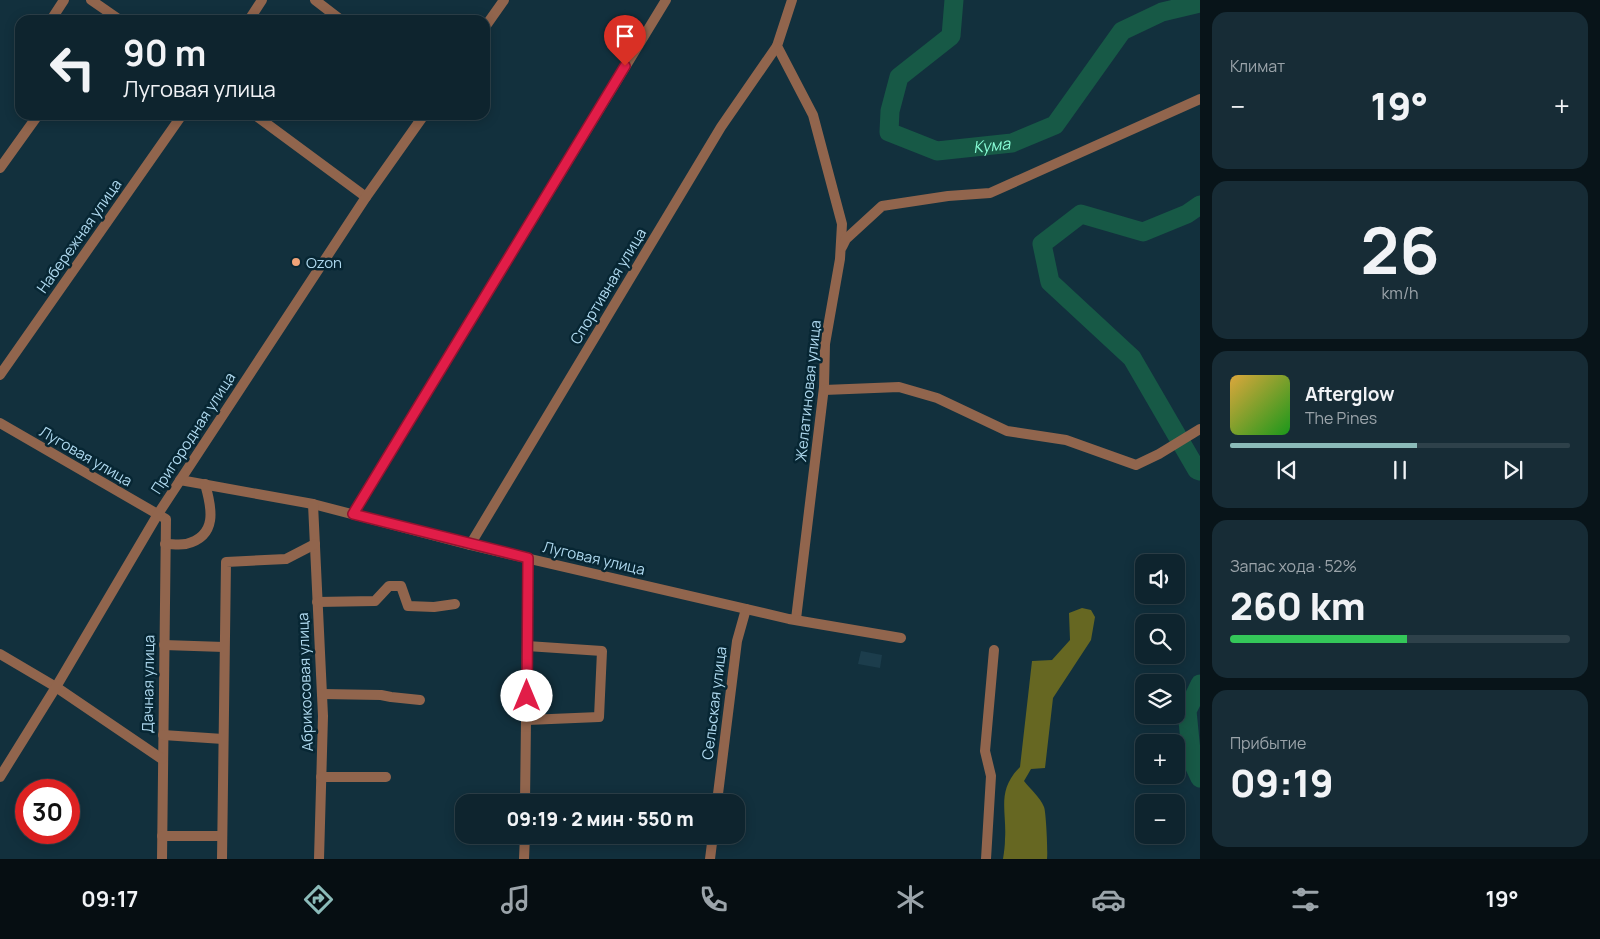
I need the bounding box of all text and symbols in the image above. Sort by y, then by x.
pin [604,15,646,66]
icon: arrive [611,22,639,50]
text: 90 m [123,29,206,77]
icon: left [40,35,105,100]
text: Климат [1230,55,1285,77]
text: Луговая улица [123,74,276,104]
text: 19° [1370,79,1428,131]
text: − [1230,87,1245,125]
text: + [1554,87,1570,125]
water label: Кума [972,132,1012,158]
street label: Набережная улица [32,175,126,297]
text: 26 [1360,205,1440,294]
street label: Спортивная улица [565,224,651,348]
place label: Ozon [306,252,342,273]
marker: Ozon [290,256,302,268]
text: km/h [1381,282,1419,304]
street label: Желатиновая улица [790,319,826,463]
street label: Пригородная улица [146,368,240,498]
text: Afterglow [1305,381,1394,407]
text: The Pines [1305,407,1377,429]
street label: Луговая улица [36,421,136,491]
icon: previous [1273,456,1301,484]
icon: pause [1386,456,1414,484]
icon: next [1499,456,1527,484]
street label: Луговая улица [541,536,647,580]
map controls [1135,554,1185,844]
button: sound [1135,554,1185,604]
text: Запас хода · 52% [1230,555,1357,577]
text: 260 km [1230,579,1366,631]
street label: Абрикосовая улица [292,612,318,752]
button: search [1135,614,1185,664]
street label: Дачная улица [137,635,159,733]
street label: Сельская улица [697,645,731,761]
position arrow [500,669,552,721]
button: layers [1135,674,1185,724]
text: Прибытие [1230,732,1306,754]
button: + [1135,734,1185,784]
text: 09:19 [1230,756,1334,808]
speed limit sign: 30 [15,779,80,844]
button: − [1135,794,1185,844]
text: 09:19 · 2 мин · 550 m [506,806,694,832]
icon: directions [301,882,336,917]
icon: music [498,882,533,917]
icon: phone [696,882,731,917]
icon: climate [893,882,928,917]
icon: car [1091,882,1126,917]
icon: filters [1288,882,1323,917]
text: 09:17 [81,884,138,914]
text: 19° [1485,884,1519,914]

